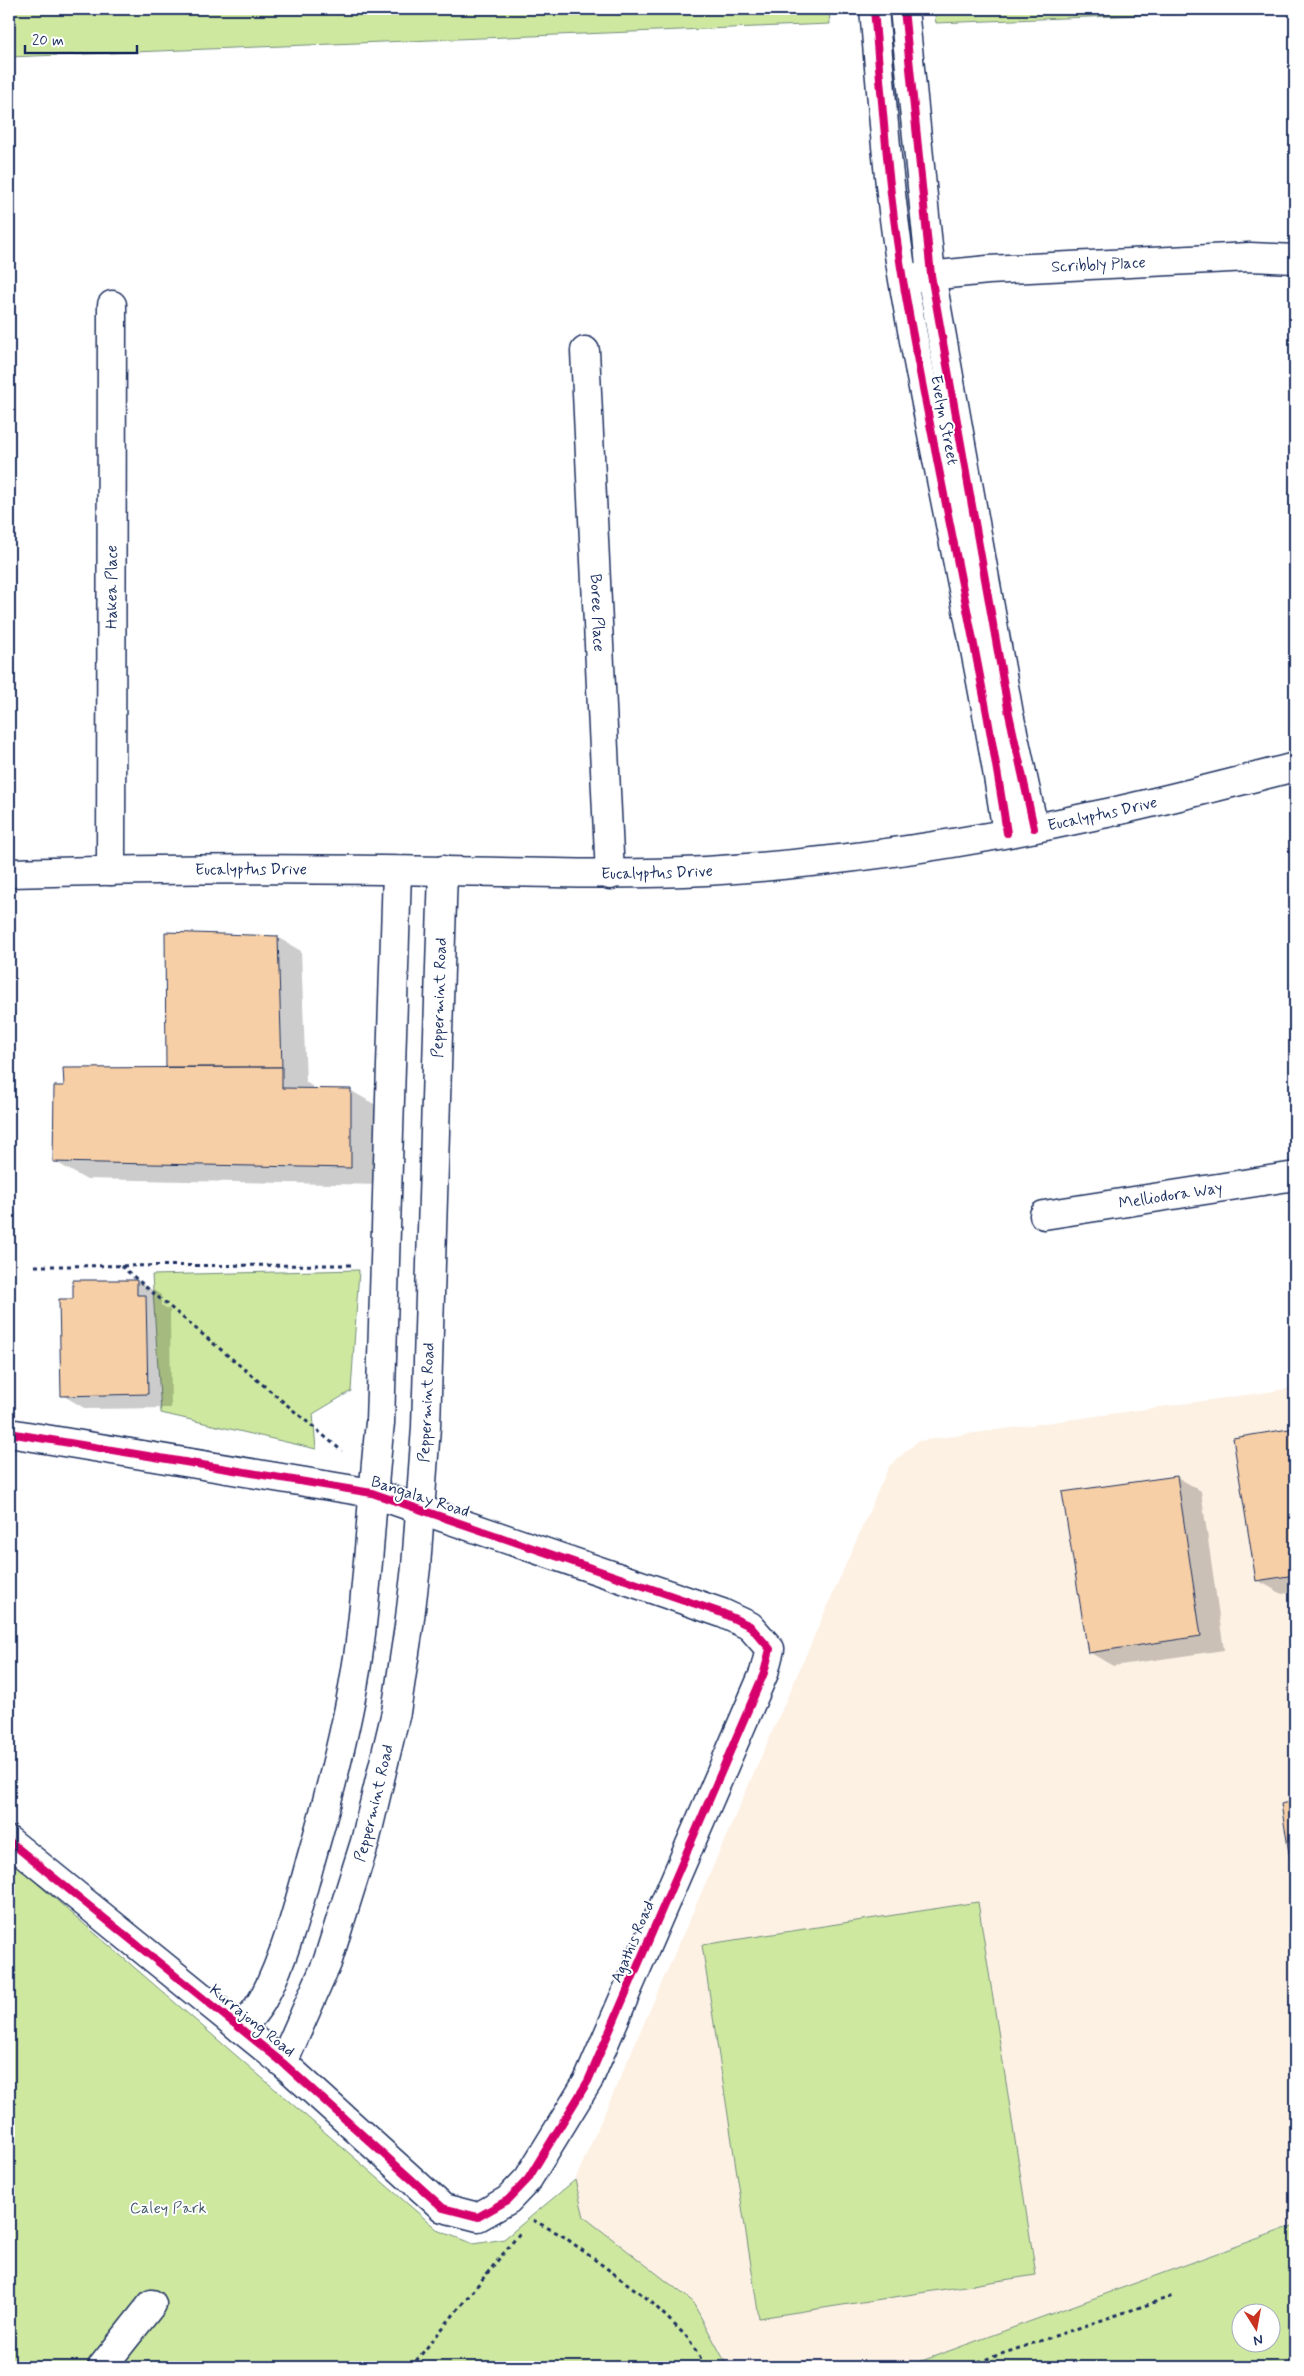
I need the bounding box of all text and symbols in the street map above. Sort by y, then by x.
scale bar [25,22,138,54]
text: 20 m [32,31,64,51]
street label: Scribbly Place [1051,252,1146,277]
street label: Evelyn Street [925,373,963,467]
street label: Hakea Place [101,545,122,629]
street label: Boree Place [585,573,610,652]
street label: Eucalyptus Drive [1046,791,1159,836]
street label: Eucalyptus Drive [195,859,307,880]
street label: Eucalyptus Drive [601,860,714,884]
street label: Peppermint Road [427,937,451,1058]
street label: Melliodora Way [1117,1177,1224,1214]
street label: Peppermint Road [413,1342,439,1463]
street label: Bangalay Road [368,1471,472,1524]
street label: Peppermint Road [349,1742,398,1864]
street label: Agathis Road [606,1898,660,1986]
street label: Kurrajong Road [204,1980,299,2063]
park label: Caley Park [130,2198,206,2219]
north arrow [1232,2304,1282,2354]
text: N [1252,2330,1265,2350]

